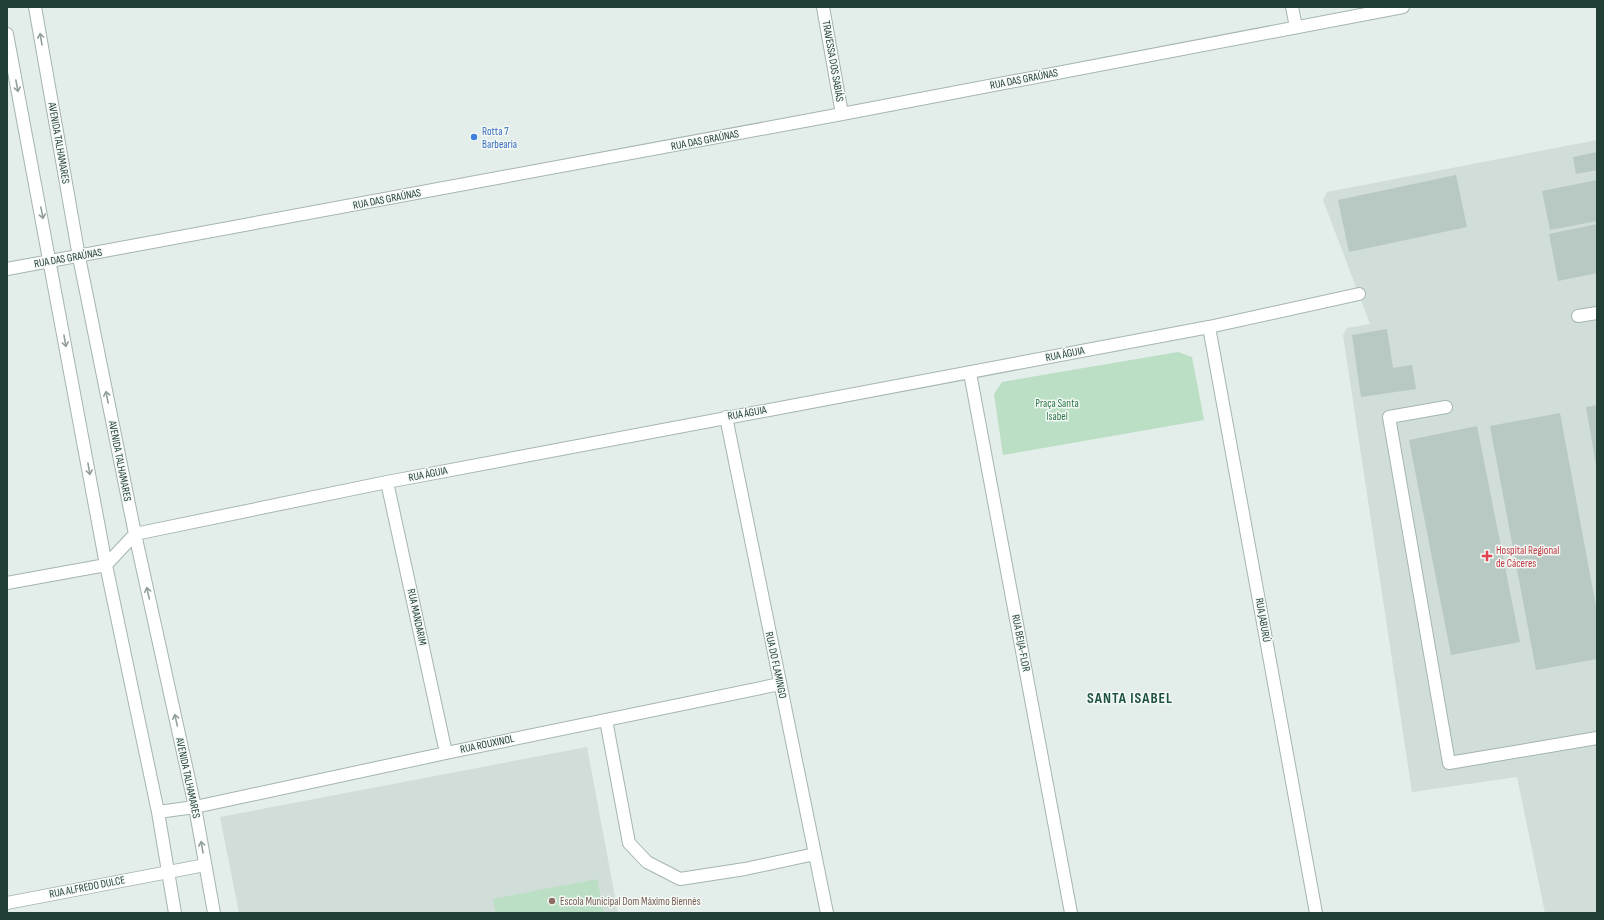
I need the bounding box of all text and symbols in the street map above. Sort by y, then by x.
street label: TRAVESSA DOS SABIÁS [819,19,847,103]
one-way arrow [37,33,45,46]
street label: RUA DAS GRAÚNAS [989,66,1059,92]
one-way arrow [13,79,21,92]
street label: AVENIDA TALHAMARES [45,100,73,185]
place label: Rotta 7 Barbearia [482,125,517,151]
street label: RUA DAS GRAÚNAS [670,127,740,153]
marker: Rotta 7 Barbearia [469,132,479,142]
street label: RUA DAS GRAÚNAS [352,186,422,212]
one-way arrow [38,207,46,220]
street label: RUA DAS GRAÚNAS [33,246,103,270]
one-way arrow [62,334,70,347]
street label: RUA ÁGUIA [1044,344,1086,364]
one-way arrow [103,391,111,404]
park label: Praça Santa Isabel [1035,397,1079,423]
street label: RUA ÁGUIA [726,403,768,423]
street label: AVENIDA TALHAMARES [106,418,134,503]
one-way arrow [85,462,93,475]
street label: RUA ÁGUIA [407,464,449,484]
place label: Hospital Regional de Cáceres [1496,544,1559,570]
marker: Hospital Regional de Cáceres [1481,550,1493,562]
one-way arrow [143,587,151,600]
street label: RUA MANDARIM [405,588,429,646]
street label: RUA JABURÚ [1253,597,1273,643]
street label: RUA BEIJA-FLOR [1009,613,1033,673]
street label: RUA DO FLAMINGO [763,630,789,700]
district label: SANTA ISABEL [1087,689,1173,708]
one-way arrow [171,714,179,727]
street label: RUA ROUXINOL [459,732,515,756]
street label: AVENIDA TALHAMARES [173,736,203,820]
one-way arrow [198,841,206,854]
street label: RUA ALFREDO DULCE [48,873,126,901]
place label: Escola Municipal Dom Máximo Biennès [560,895,701,908]
marker: Escola Municipal Dom Máximo Biennès [547,896,557,906]

